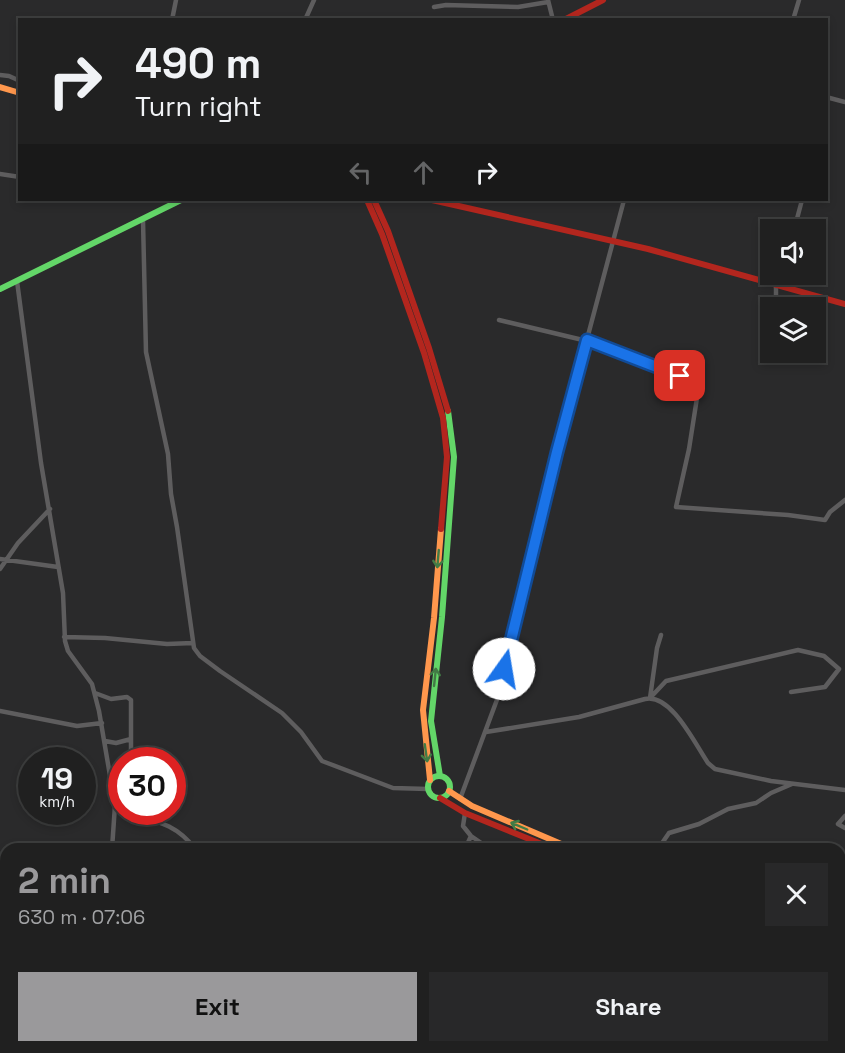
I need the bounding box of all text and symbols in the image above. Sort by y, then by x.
text: 490 m [135,37,261,90]
icon: right [36,42,114,120]
text: Turn right [135,89,262,124]
icon: left [344,156,377,189]
icon: ahead [407,156,440,189]
icon: right [470,156,503,189]
map controls [760,219,826,363]
button: sound [760,219,826,285]
button: layers [760,297,826,363]
pin [654,350,705,401]
icon: arrive [663,359,696,392]
one-way arrow [433,549,444,569]
position arrow [472,637,536,701]
one-way arrow [430,668,441,687]
one-way arrow [421,743,432,763]
speed limit sign: 30 [108,747,186,825]
text: 19 [41,759,73,798]
text: km/h [39,792,75,811]
one-way arrow [510,820,529,831]
text: 2 min [18,858,111,904]
button: close [765,863,828,926]
text: 630 m · 07:06 [18,904,145,930]
button: Exit [18,972,417,1041]
button: Share [429,972,828,1041]

